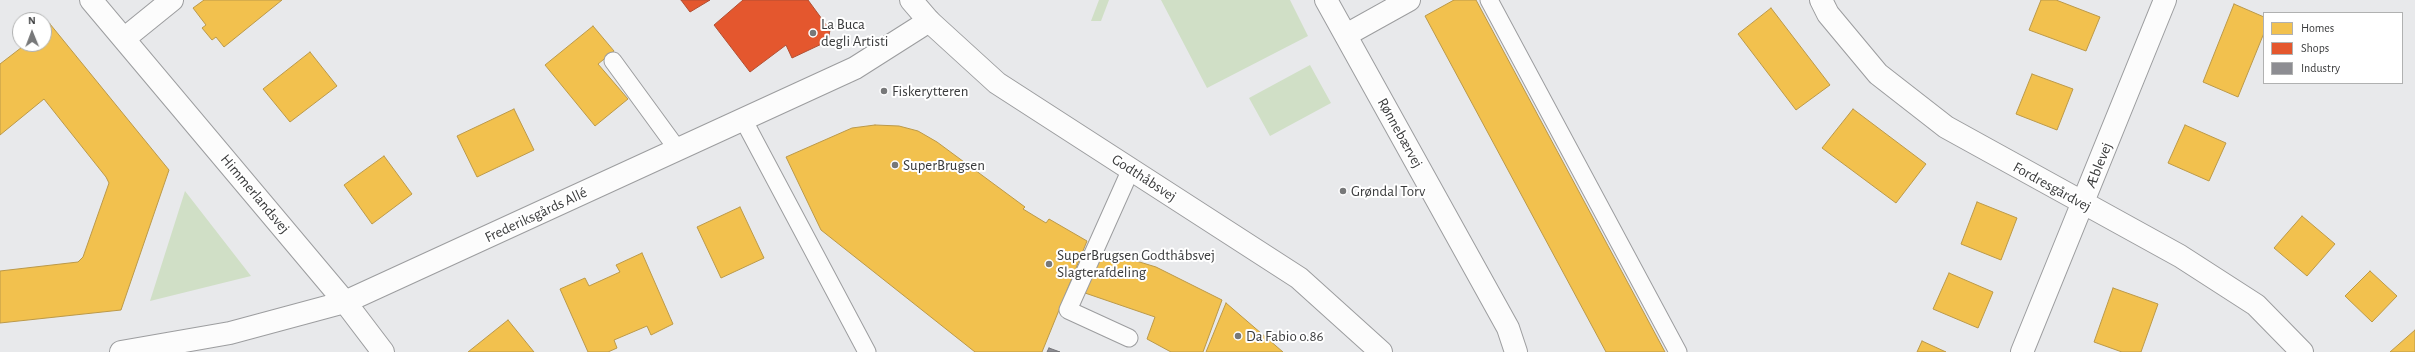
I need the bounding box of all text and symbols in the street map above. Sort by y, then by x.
north arrow [12,12,52,52]
legend [2263,12,2403,84]
text: N [28,15,36,26]
place label: La Buca degli Artisti [821,15,888,50]
text: Homes [2301,22,2334,34]
marker: La Buca degli Artisti [808,28,818,38]
text: Shops [2301,42,2329,54]
text: Industry [2301,62,2340,74]
place label: Fiskerytteren [892,82,968,100]
marker: Fiskerytteren [879,86,889,96]
street label: Rønnebærvej [1373,95,1427,171]
street label: Æblevej [2082,140,2116,190]
street label: Godthåbsvej [1108,150,1180,206]
street label: Himmerlandsvej [217,151,293,237]
place label: SuperBrugsen [903,156,985,174]
street label: Fordresgårdvej [2010,158,2094,216]
marker: SuperBrugsen [890,160,900,170]
place label: Grøndal Torv [1351,182,1425,200]
street label: Frederiksgårds Allé [482,183,590,247]
marker: Grøndal Torv [1338,186,1348,196]
place label: SuperBrugsen Godthåbsvej Slagterafdeling [1057,246,1215,281]
marker: SuperBrugsen Godthåbsvej Slagterafdeling [1044,259,1054,269]
place label: Da Fabio o.86 [1246,327,1324,345]
marker: Da Fabio o.86 [1233,331,1243,341]

